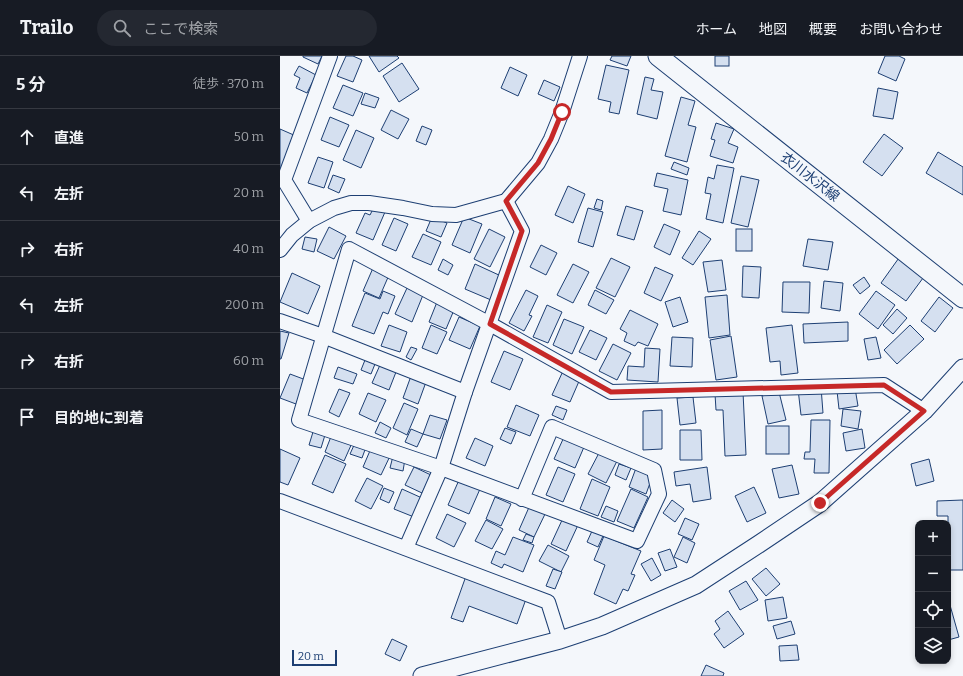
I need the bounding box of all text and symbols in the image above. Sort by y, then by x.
search box [97,10,377,46]
text: Trailo [20,16,73,39]
icon: search [111,17,133,39]
text: ここで検索 [143,20,218,38]
text: ホーム [695,21,737,38]
text: 地図 [759,21,787,38]
text: 概要 [809,21,837,38]
text: お問い合わせ [859,21,943,38]
text: 5 分 [16,74,45,95]
text: 徒歩 · 370 m [193,76,264,91]
route start [553,103,571,121]
icon: ahead [16,126,38,148]
text: 直進 [54,129,84,147]
text: 50 m [234,129,264,144]
street label: 衣川水沢線 [777,149,843,205]
icon: left [16,182,38,204]
text: 左折 [54,185,84,203]
text: 20 m [234,185,264,200]
icon: right [16,238,38,260]
text: 右折 [54,241,84,259]
text: 40 m [233,241,264,256]
icon: left [16,294,38,316]
text: 左折 [54,297,84,315]
text: 200 m [225,297,264,312]
icon: right [16,350,38,372]
text: 右折 [54,353,84,371]
text: 60 m [233,353,264,368]
icon: arrive [16,406,38,428]
text: 目的地に到着 [54,409,144,427]
route end [811,494,829,512]
map controls [915,520,951,664]
button: + [915,520,951,556]
button: − [915,556,951,592]
button: locate [915,592,951,628]
button: layers [915,628,951,664]
scale bar [292,648,337,667]
text: 20 m [298,650,324,663]

